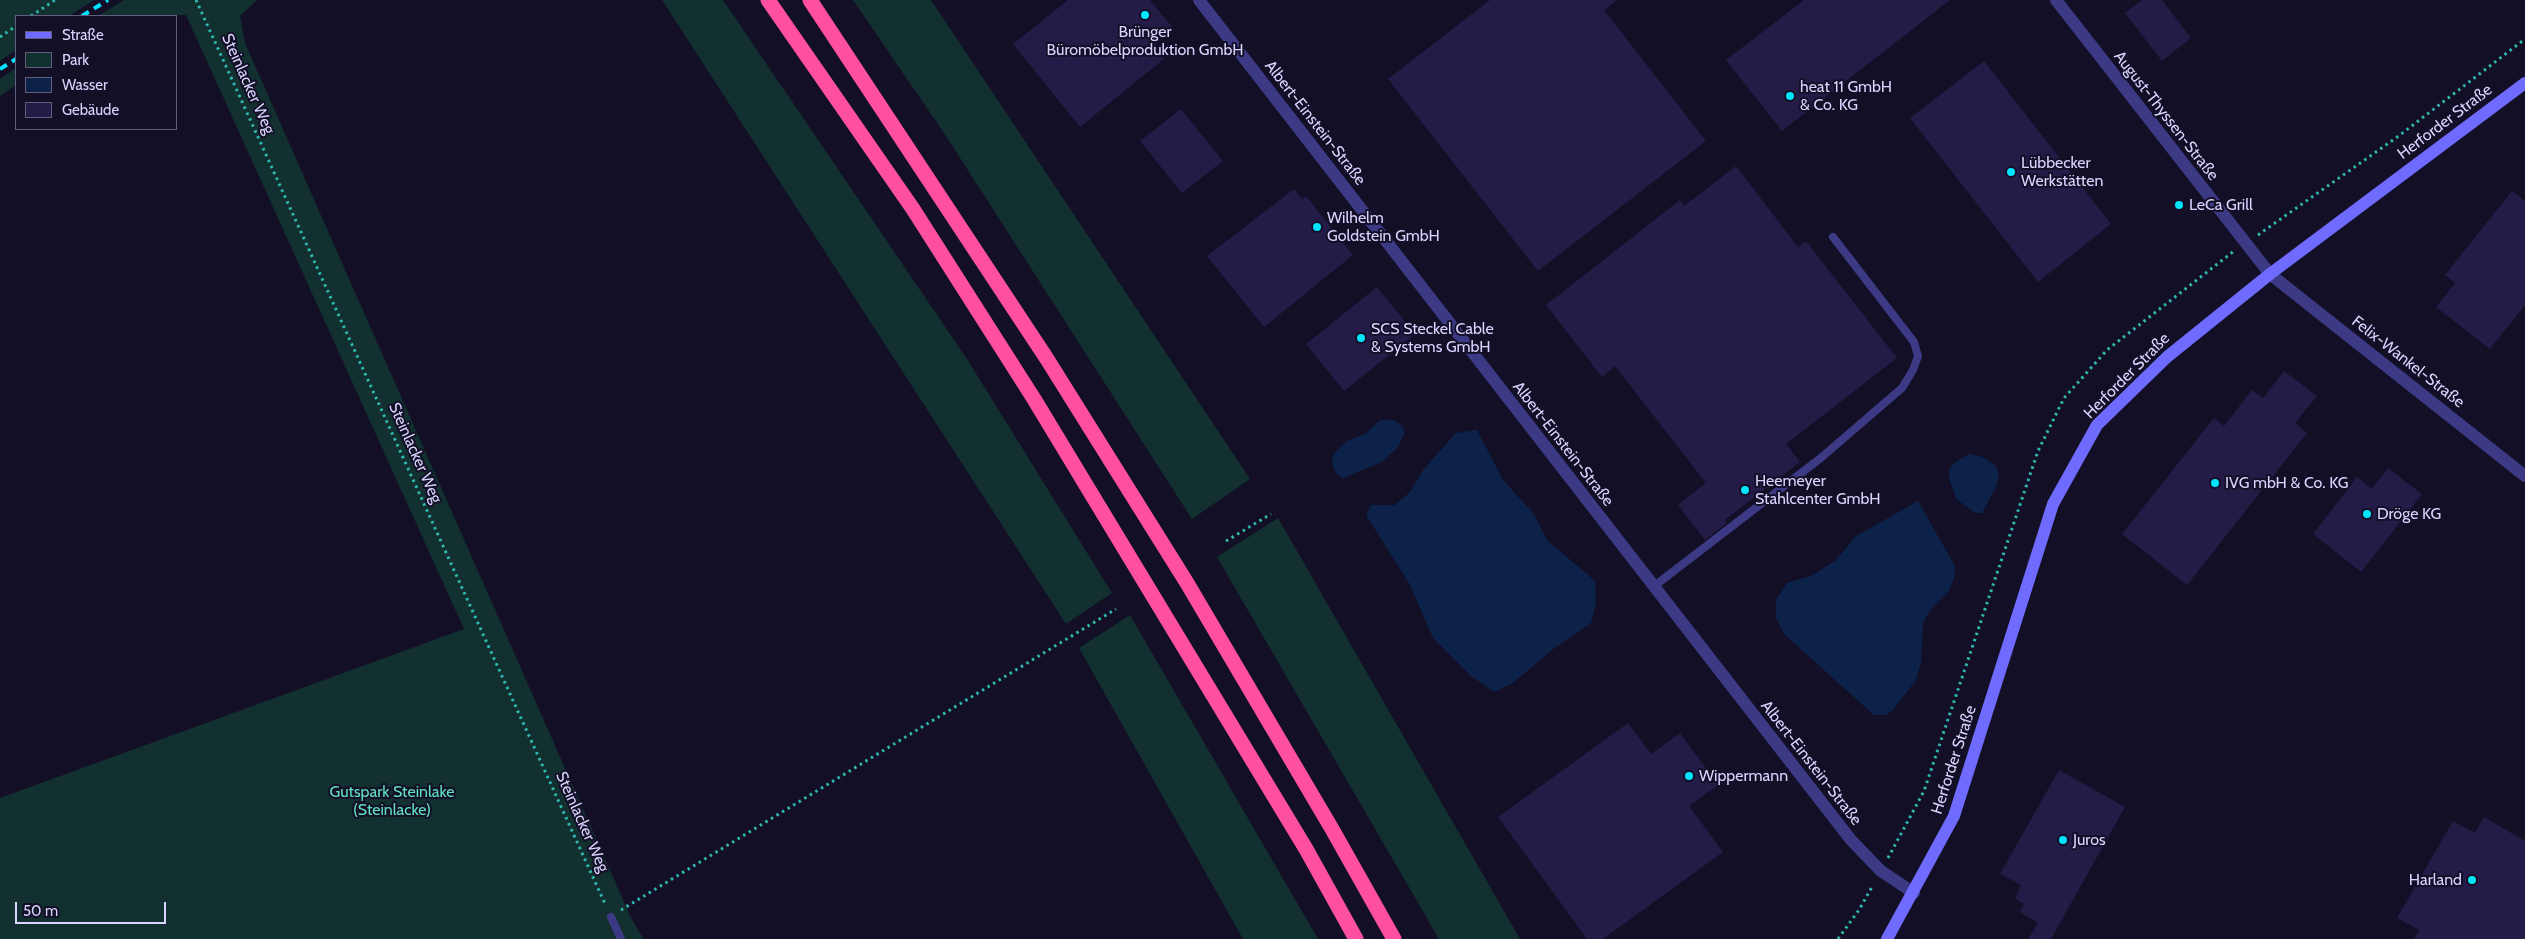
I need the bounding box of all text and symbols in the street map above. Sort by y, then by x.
marker: Brünger Büromöbelproduktion GmbH [1139,9,1151,21]
legend [15,15,178,130]
place label: Brünger Büromöbelproduktion GmbH [1047,22,1243,60]
text: Straße [62,26,104,44]
street label: Steinlacker Weg [217,31,279,137]
street label: August-Thyssen-Straße [2110,47,2222,185]
text: Park [62,51,89,69]
street label: Albert-Einstein-Straße [1260,57,1370,189]
text: Wasser [62,76,108,94]
place label: heat 11 GmbH & Co. KG [1800,77,1892,115]
street label: Herforder Straße [2394,80,2496,164]
marker: heat 11 GmbH & Co. KG [1784,90,1796,102]
text: Gebäude [62,101,119,119]
place label: Lübbecker Werkstätten [2021,153,2103,191]
marker: Lübbecker Werkstätten [2005,166,2017,178]
place label: LeCa Grill [2189,195,2253,215]
marker: LeCa Grill [2173,199,2185,211]
place label: Wilhelm Goldstein GmbH [1327,208,1440,246]
marker: Wilhelm Goldstein GmbH [1311,221,1323,233]
street label: Felix-Wankel-Straße [2348,312,2468,412]
place label: SCS Steckel Cable & Systems GmbH [1371,319,1494,357]
street label: Herforder Straße [2080,329,2174,423]
marker: SCS Steckel Cable & Systems GmbH [1355,332,1367,344]
street label: Albert-Einstein-Straße [1508,378,1618,510]
street label: Steinlacker Weg [384,400,446,506]
place label: Heemeyer Stahlcenter GmbH [1755,471,1880,509]
place label: IVG mbH & Co. KG [2225,473,2349,493]
marker: IVG mbH & Co. KG [2209,477,2221,489]
marker: Heemeyer Stahlcenter GmbH [1739,484,1751,496]
place label: Dröge KG [2377,504,2441,524]
marker: Dröge KG [2361,508,2373,520]
street label: Albert-Einstein-Straße [1756,697,1866,829]
street label: Herforder Straße [1927,703,1981,817]
place label: Wippermann [1699,766,1788,786]
street label: Steinlacker Weg [551,769,613,875]
marker: Wippermann [1683,770,1695,782]
park label: Gutspark Steinlake (Steinlacke) [330,782,454,820]
place label: Juros [2073,830,2106,850]
marker: Juros [2057,834,2069,846]
place label: Harland [2409,870,2462,890]
marker: Harland [2466,874,2478,886]
scale bar [18,892,169,924]
text: 50 m [23,902,58,920]

